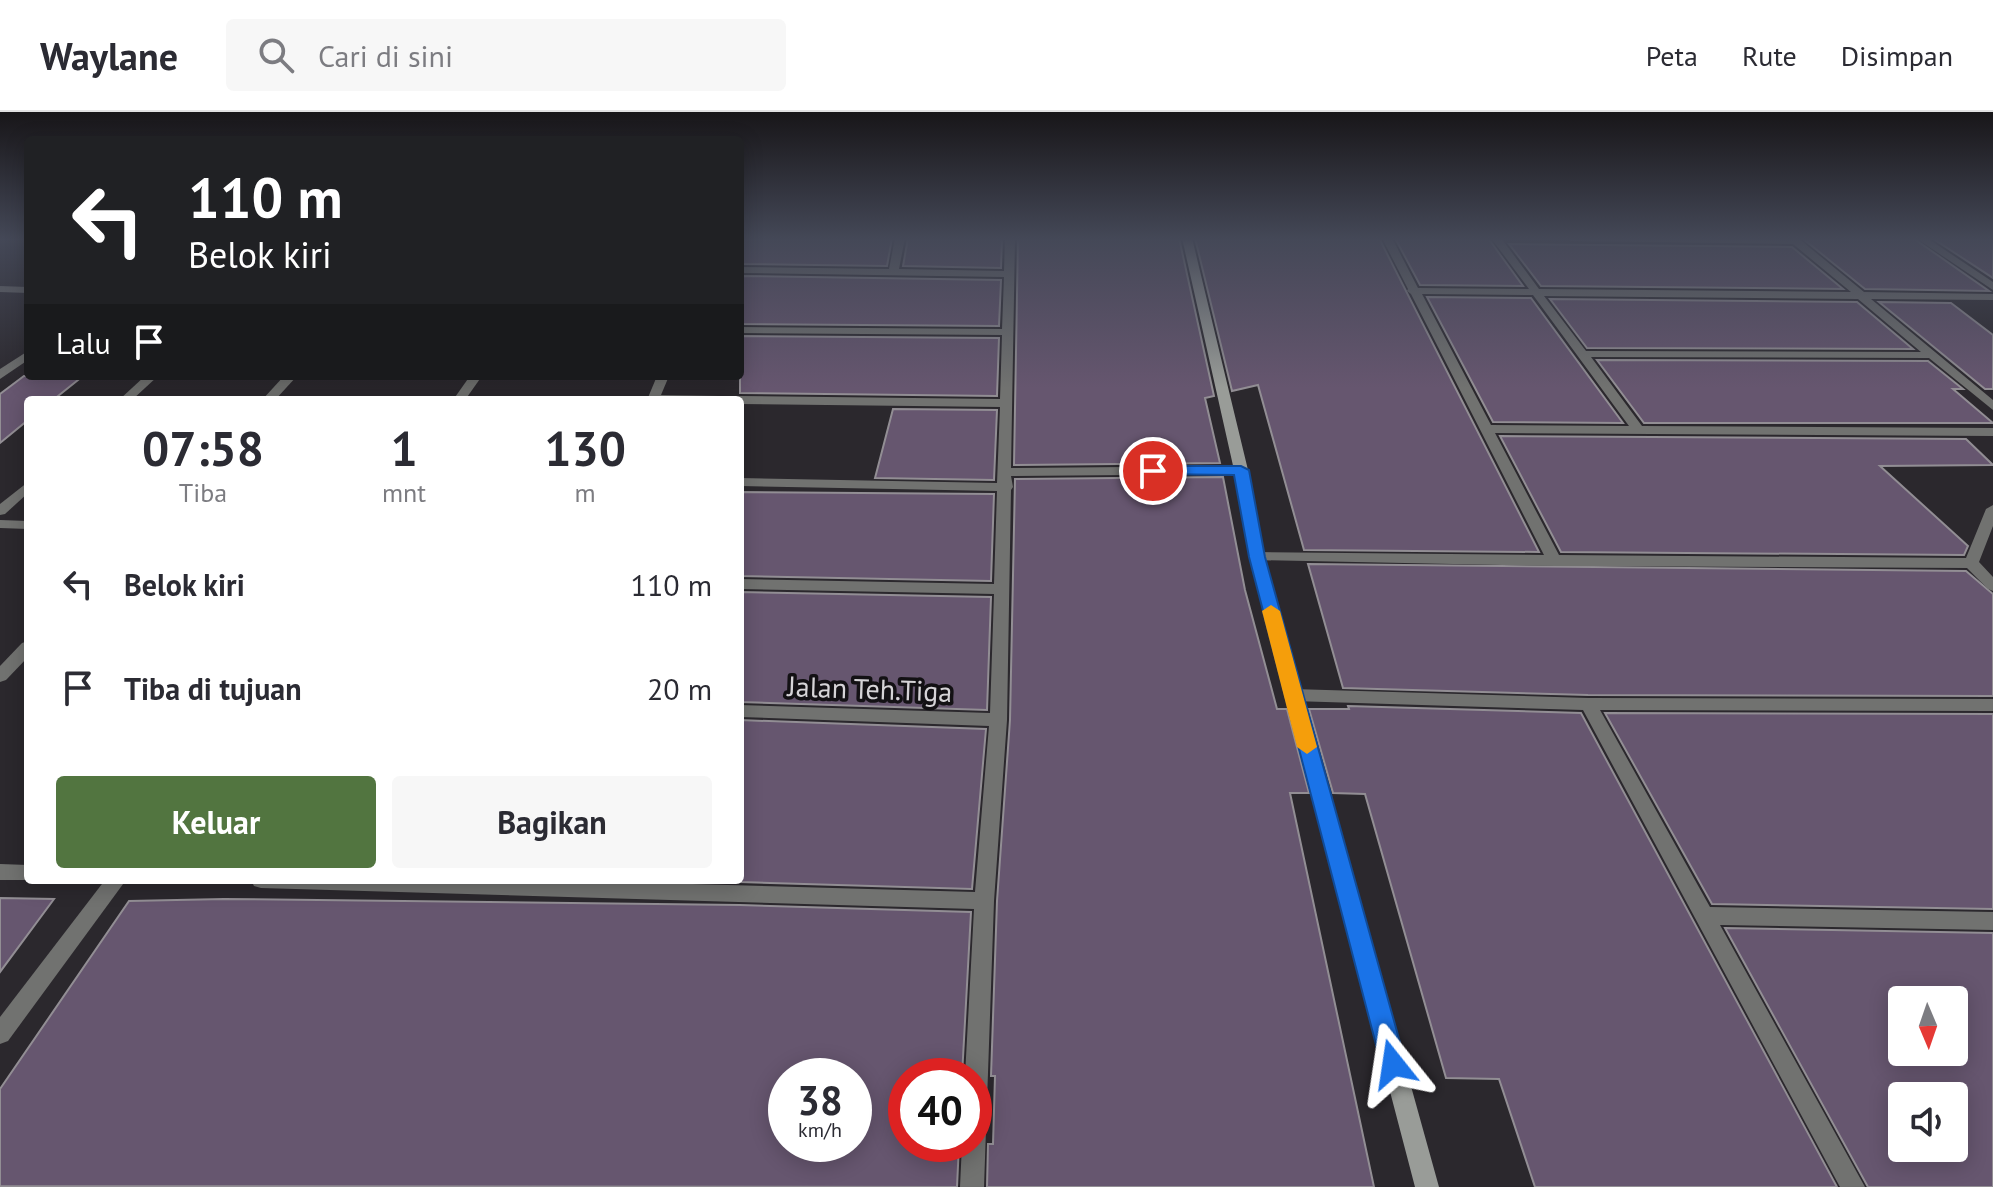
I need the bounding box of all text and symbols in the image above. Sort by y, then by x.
search box [226,19,786,91]
text: Waylane [40,31,178,80]
icon: search [254,33,298,77]
text: Cari di sini [318,36,453,75]
text: Peta [1646,37,1698,74]
text: Rute [1742,37,1797,74]
text: Disimpan [1841,37,1953,74]
text: 110 m [188,161,343,233]
icon: left [56,168,160,272]
text: Belok kiri [188,231,332,278]
icon: arrive [127,320,171,364]
text: Lalu [56,323,111,362]
text: 07:58 [142,417,264,479]
text: 1 [390,417,418,479]
text: 130 [544,417,626,479]
pin [1119,437,1187,505]
icon: arrive [1131,449,1175,493]
text: Tiba [179,476,227,509]
text: mnt [382,476,426,509]
text: m [574,476,596,509]
icon: left [56,562,100,606]
text: Belok kiri [124,565,245,604]
text: 110 m [631,565,712,604]
icon: arrive [56,666,100,710]
street label: Jalan Teh.Tiga [786,667,953,710]
text: Tiba di tujuan [124,669,302,708]
text: 20 m [647,669,712,708]
button: Keluar [56,776,376,868]
button: Bagikan [392,776,712,868]
north arrow [1888,986,1968,1066]
map controls [1888,986,1968,1162]
position arrow [1351,1022,1435,1106]
speed limit sign: 40 [888,1058,992,1162]
text: 38 [797,1074,843,1126]
button: sound [1888,1082,1968,1162]
text: km/h [798,1117,842,1143]

